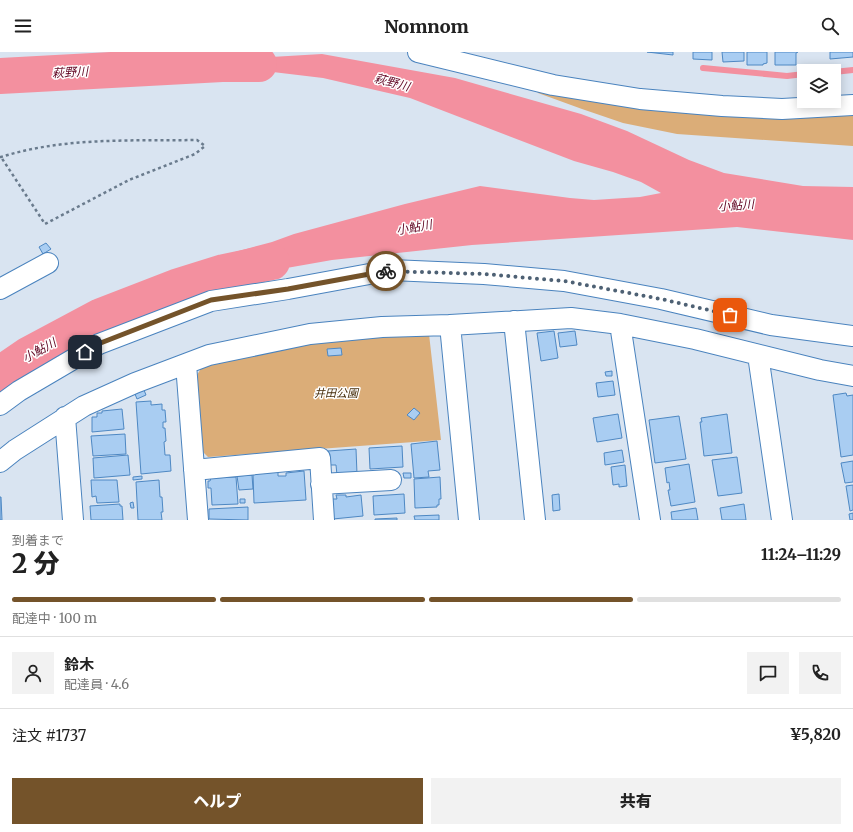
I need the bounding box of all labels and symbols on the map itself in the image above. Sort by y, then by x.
water label: 萩野川 [52,63,90,80]
water label: 萩野川 [373,70,413,94]
water label: 小鮎川 [718,196,756,214]
water label: 小鮎川 [395,216,435,238]
courier [366,251,406,291]
pin [713,298,747,332]
water label: 小鮎川 [20,334,60,365]
pin [68,335,102,369]
park label: 井田公園 [314,386,360,400]

